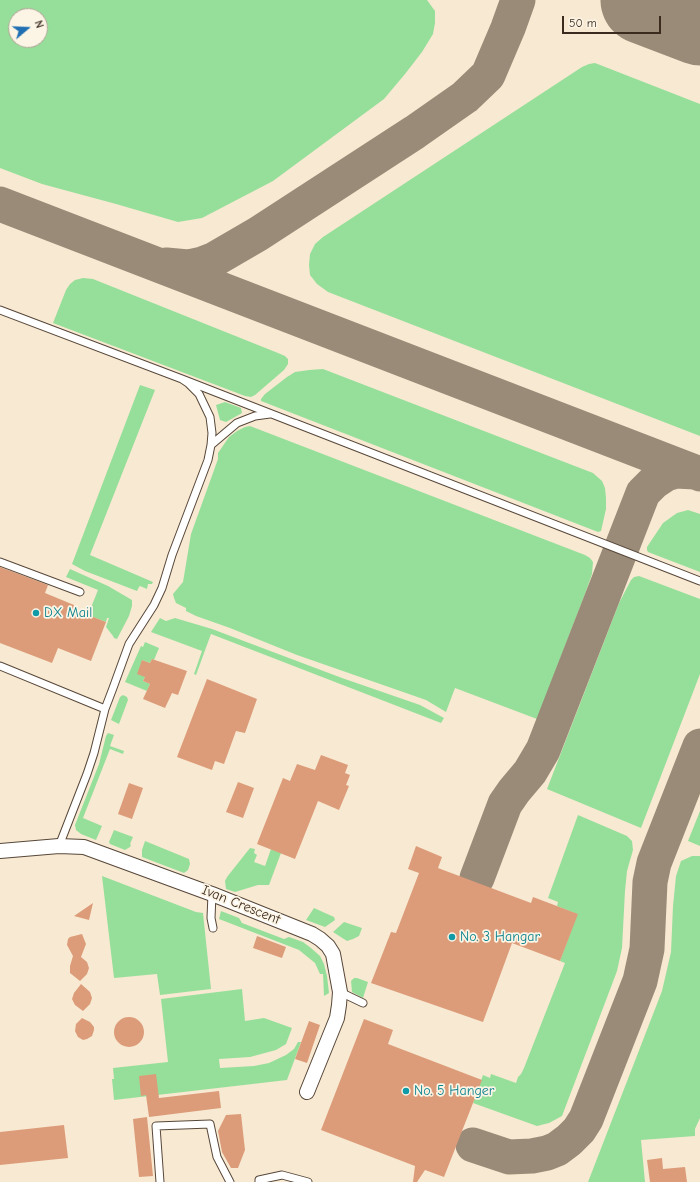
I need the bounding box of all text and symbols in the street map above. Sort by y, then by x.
north arrow [8,8,48,48]
scale bar [564,8,663,34]
text: 50 m [569,16,597,30]
text: N [32,19,46,30]
place label: DX Mail [44,605,92,621]
marker: DX Mail [31,608,41,618]
street label: Ivan Crescent [199,882,283,928]
place label: No. 3 Hangar [460,929,540,945]
marker: No. 3 Hangar [447,932,457,942]
place label: No. 5 Hanger [414,1083,494,1099]
marker: No. 5 Hanger [401,1086,411,1096]

